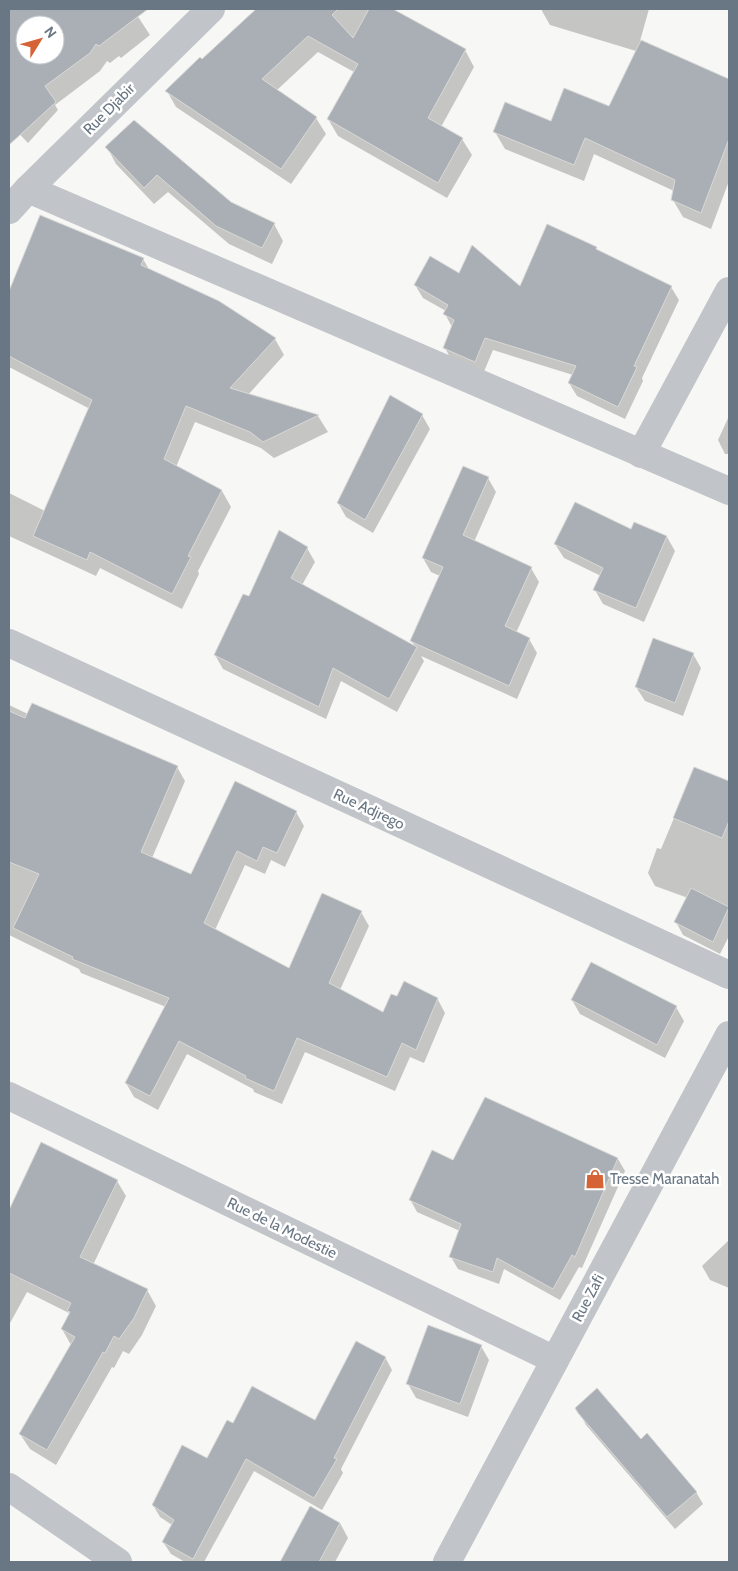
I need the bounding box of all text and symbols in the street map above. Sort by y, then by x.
north arrow [15,15,65,65]
text: N [40,23,61,42]
street label: Rue Djabir [80,79,139,138]
street label: Rue Adjrego [331,785,407,833]
shop icon: Tresse Maranatah [584,1168,606,1190]
place label: Tresse Maranatah [610,1170,719,1188]
street label: Rue de la Modestie [224,1194,340,1262]
street label: Rue Zafi [568,1271,608,1325]

